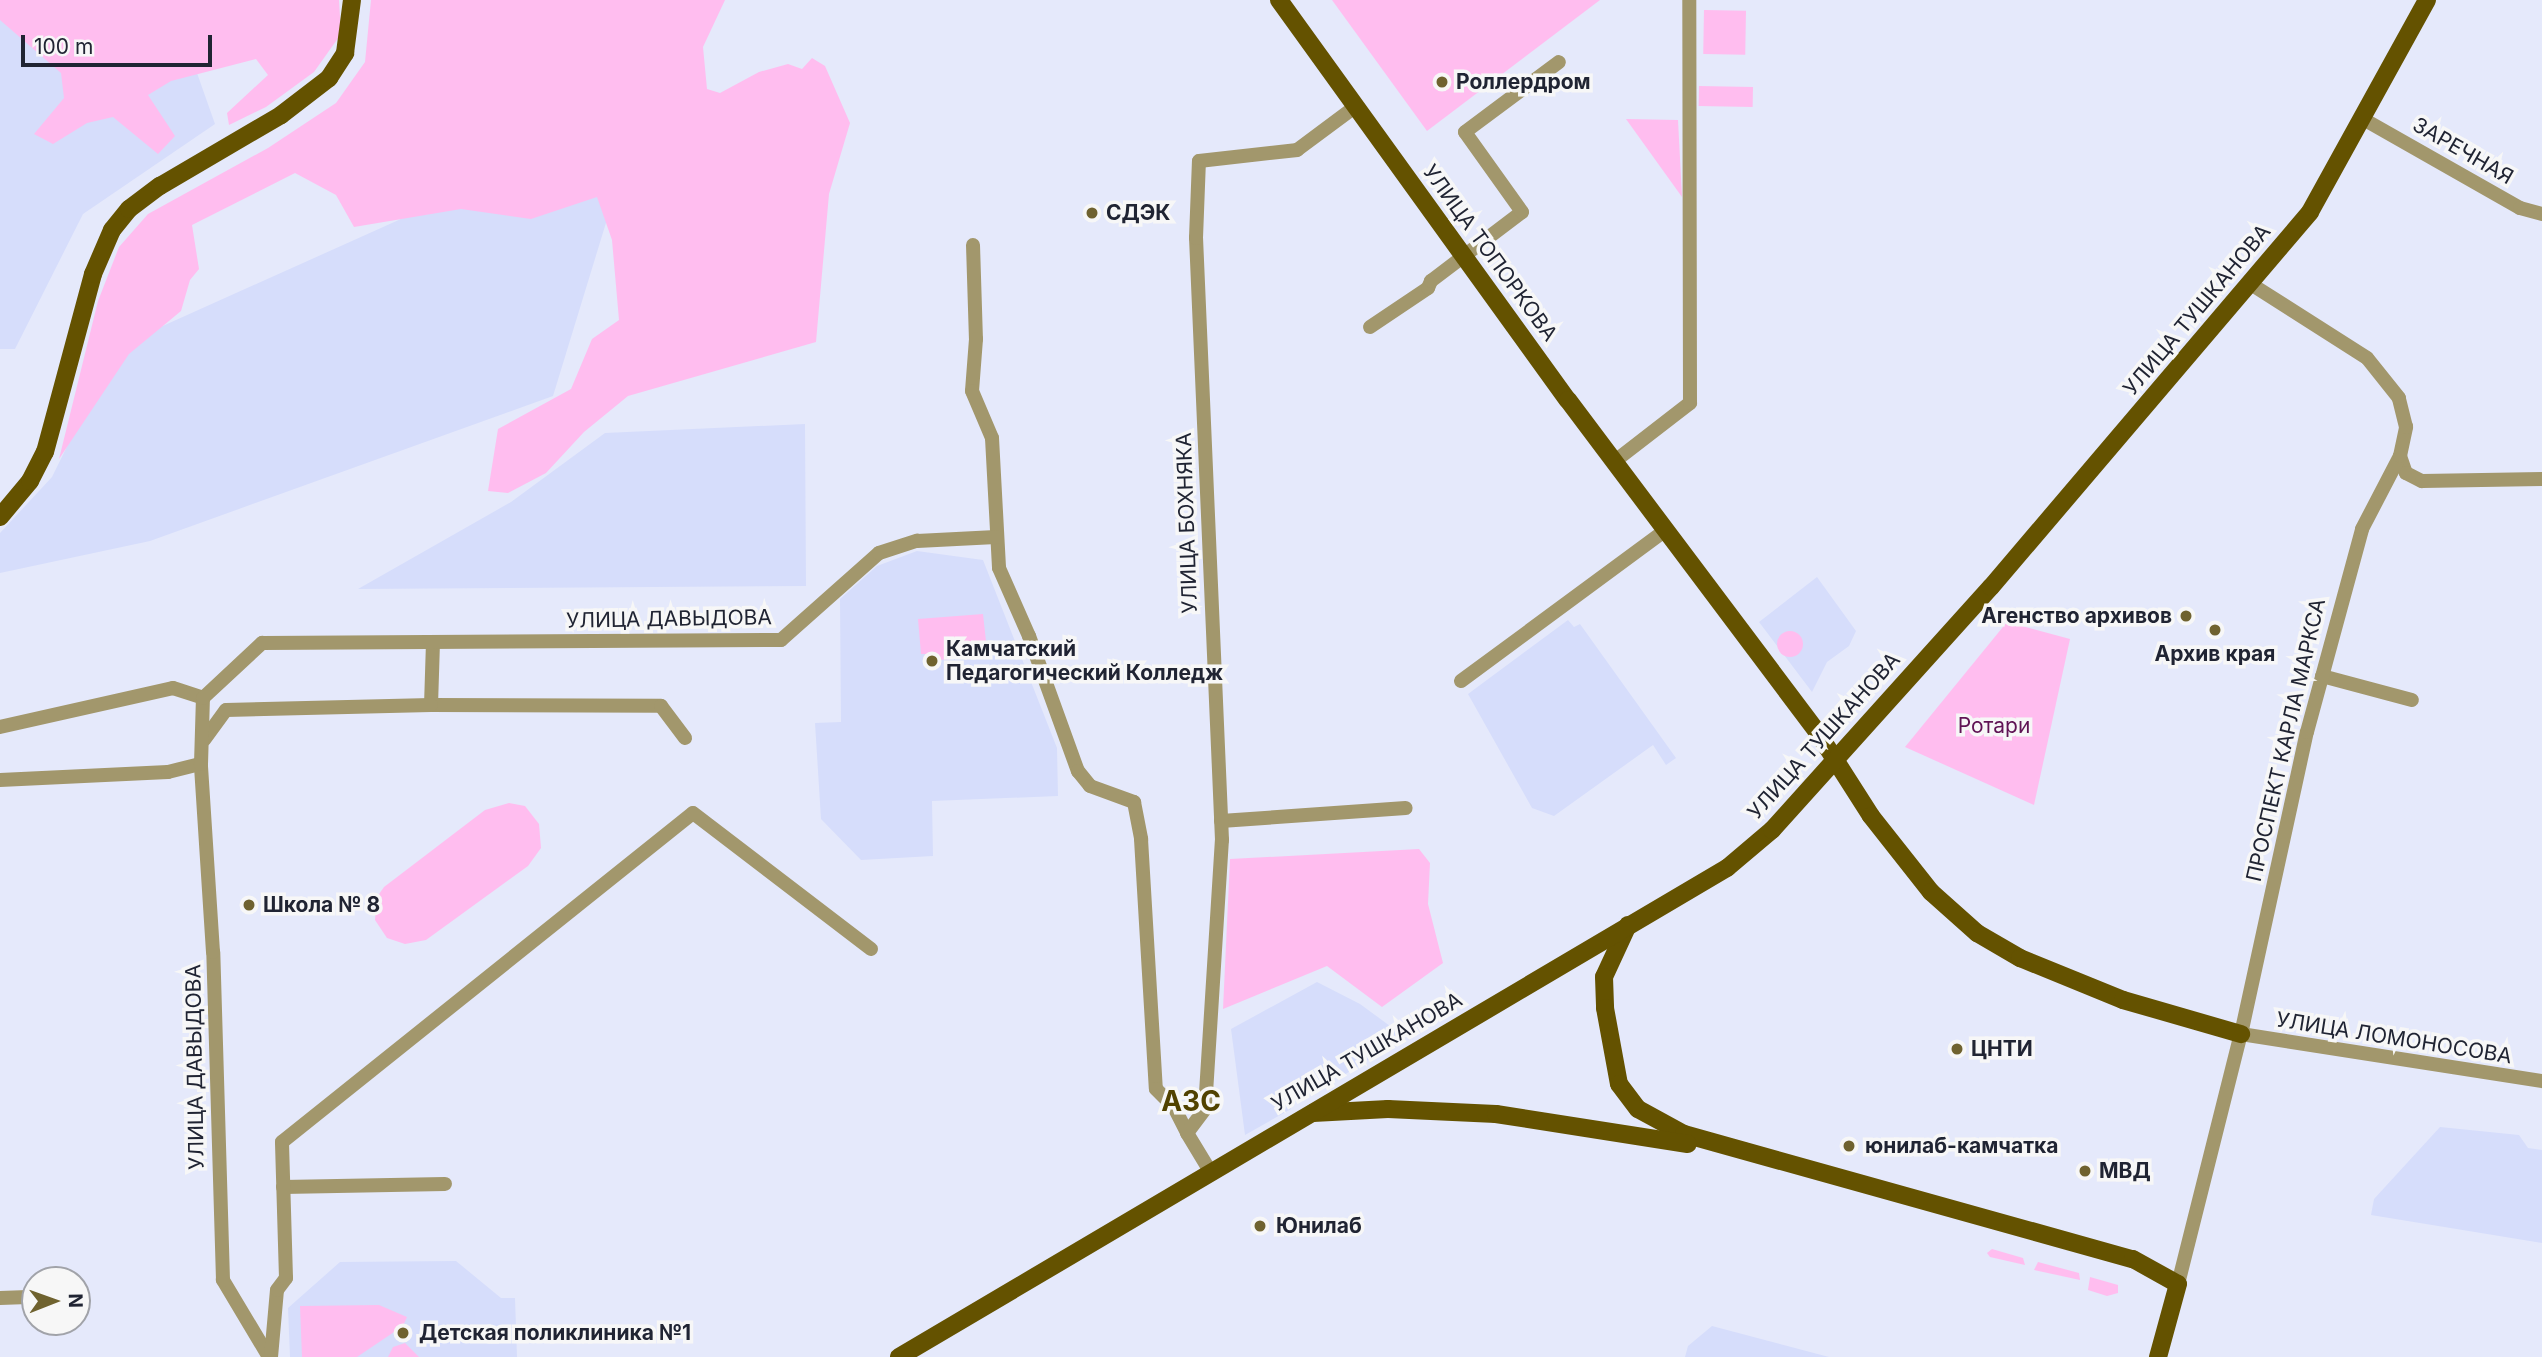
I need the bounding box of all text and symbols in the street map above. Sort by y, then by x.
scale bar [24,21,215,65]
text: 100 m [34,34,93,59]
place label: Роллердром [1456,69,1591,95]
marker: Роллердром [1434,74,1450,90]
street label: ЗАРЕЧНАЯ [2408,112,2518,190]
street label: УЛИЦА ТОПОРКОВА [1417,160,1563,346]
place label: СДЭК [1106,200,1170,226]
marker: СДЭК [1084,205,1100,221]
street label: УЛИЦА ТУШКАНОВА [2118,219,2276,401]
street label: УЛИЦА БОХНЯКА [1171,432,1203,614]
street label: ПРОСПЕКТ КАРЛА МАРКСА [2241,596,2331,884]
place label: Агенство архивов [1981,603,2172,629]
street label: УЛИЦА ДАВЫДОВА [566,605,772,633]
marker: Агенство архивов [2178,608,2194,624]
marker: Архив края [2207,622,2223,638]
place label: Камчатский Педагогический Колледж [946,636,1223,686]
place label: Архив края [2155,641,2275,667]
street label: УЛИЦА ТУШКАНОВА [1743,647,1905,825]
marker: Камчатский Педагогический Колледж [924,653,940,669]
park label: Ротари [1958,713,2030,739]
place label: Школа № 8 [263,892,380,918]
marker: Школа № 8 [241,897,257,913]
street label: УЛИЦА ДАВЫДОВА [181,964,209,1170]
street label: УЛИЦА ТУШКАНОВА [1267,987,1467,1117]
street label: УЛИЦА ЛОМОНОСОВА [2274,1007,2514,1069]
place label: ЦНТИ [1971,1036,2033,1062]
marker: ЦНТИ [1949,1041,1965,1057]
district label: АЗС [1161,1084,1221,1118]
place label: юнилаб-камчатка [1865,1133,2058,1159]
marker: юнилаб-камчатка [1839,1136,1859,1156]
place label: МВД [2099,1158,2151,1184]
marker: МВД [2077,1163,2093,1179]
place label: Юнилаб [1276,1213,1362,1239]
marker: Юнилаб [1250,1216,1270,1236]
north arrow [21,1266,91,1336]
text: N [64,1293,87,1308]
place label: Детская поликлиника №1 [419,1320,691,1346]
marker: Детская поликлиника №1 [393,1323,413,1343]

